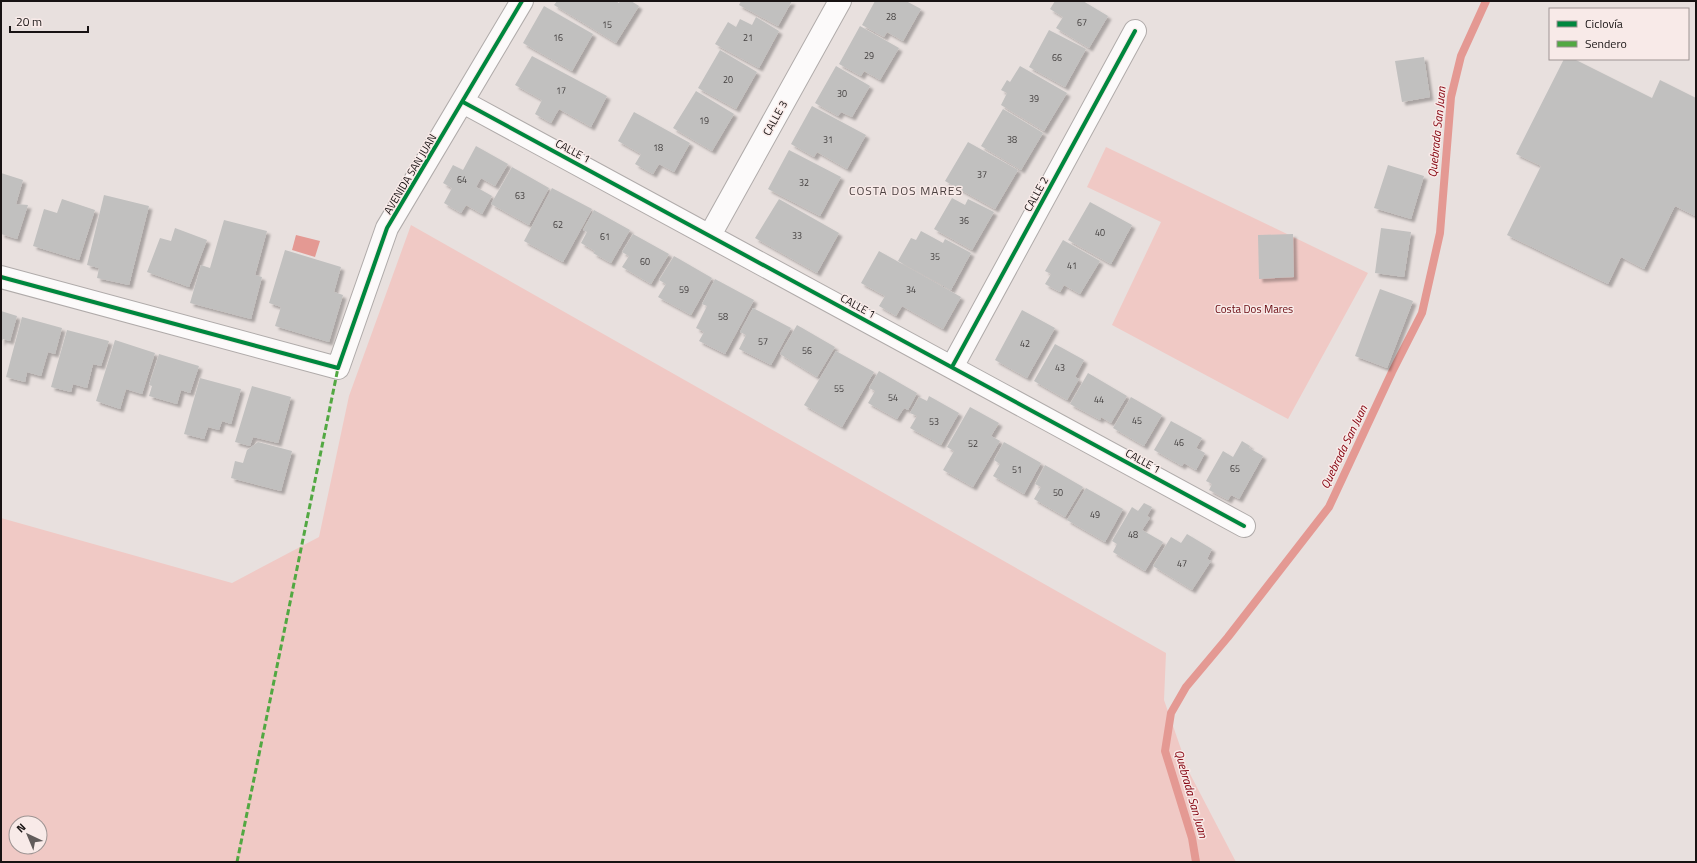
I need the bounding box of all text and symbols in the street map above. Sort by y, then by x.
scale bar [10,8,88,34]
legend [1549,8,1689,60]
house number: 28 [886,10,896,23]
text: 20 m [16,12,42,31]
text: Ciclovía [1585,14,1623,33]
house number: 67 [1077,16,1087,29]
house number: 15 [602,18,612,31]
house number: 16 [553,31,563,44]
house number: 21 [743,31,753,44]
text: Sendero [1585,34,1627,53]
house number: 29 [864,49,874,62]
house number: 66 [1052,51,1062,64]
house number: 20 [723,73,733,86]
house number: 17 [556,84,566,97]
water label: Quebrada San Juan [1422,85,1451,178]
house number: 30 [837,87,847,100]
house number: 39 [1029,92,1039,105]
street label: CALLE 3 [759,98,791,138]
house number: 19 [699,114,709,127]
street label: AVENIDA SAN JUAN [380,131,440,217]
house number: 31 [823,133,833,146]
house number: 38 [1007,133,1017,146]
street label: CALLE 1 [553,135,593,167]
house number: 18 [653,141,663,154]
house number: 37 [977,168,987,181]
house number: 64 [457,173,467,186]
street label: CALLE 2 [1020,174,1052,214]
house number: 32 [799,176,809,189]
district label: COSTA DOS MARES [849,181,963,200]
house number: 63 [515,189,525,202]
house number: 36 [959,214,969,227]
house number: 62 [553,218,563,231]
house number: 40 [1095,226,1105,239]
house number: 33 [792,229,802,242]
house number: 61 [600,230,610,243]
house number: 35 [930,250,940,263]
house number: 60 [640,255,650,268]
house number: 41 [1067,259,1077,272]
house number: 59 [679,283,689,296]
house number: 34 [906,283,916,296]
street label: CALLE 1 [838,290,878,322]
park label: Costa Dos Mares [1215,301,1293,317]
house number: 58 [718,310,728,323]
house number: 57 [758,335,768,348]
house number: 42 [1020,337,1030,350]
house number: 56 [802,344,812,357]
house number: 43 [1055,361,1065,374]
house number: 55 [834,382,844,395]
house number: 54 [888,391,898,404]
house number: 44 [1094,393,1104,406]
water label: Quebrada San Juan [1315,401,1372,492]
house number: 45 [1132,414,1142,427]
house number: 53 [929,415,939,428]
house number: 46 [1174,436,1184,449]
house number: 52 [968,437,978,450]
street label: CALLE 1 [1123,445,1163,477]
house number: 65 [1230,462,1240,475]
house number: 51 [1012,463,1022,476]
house number: 50 [1053,486,1063,499]
house number: 49 [1090,508,1100,521]
house number: 48 [1128,528,1138,541]
house number: 47 [1177,557,1187,570]
water label: Quebrada San Juan [1170,747,1213,841]
north arrow [8,815,48,855]
text: N [13,819,29,836]

